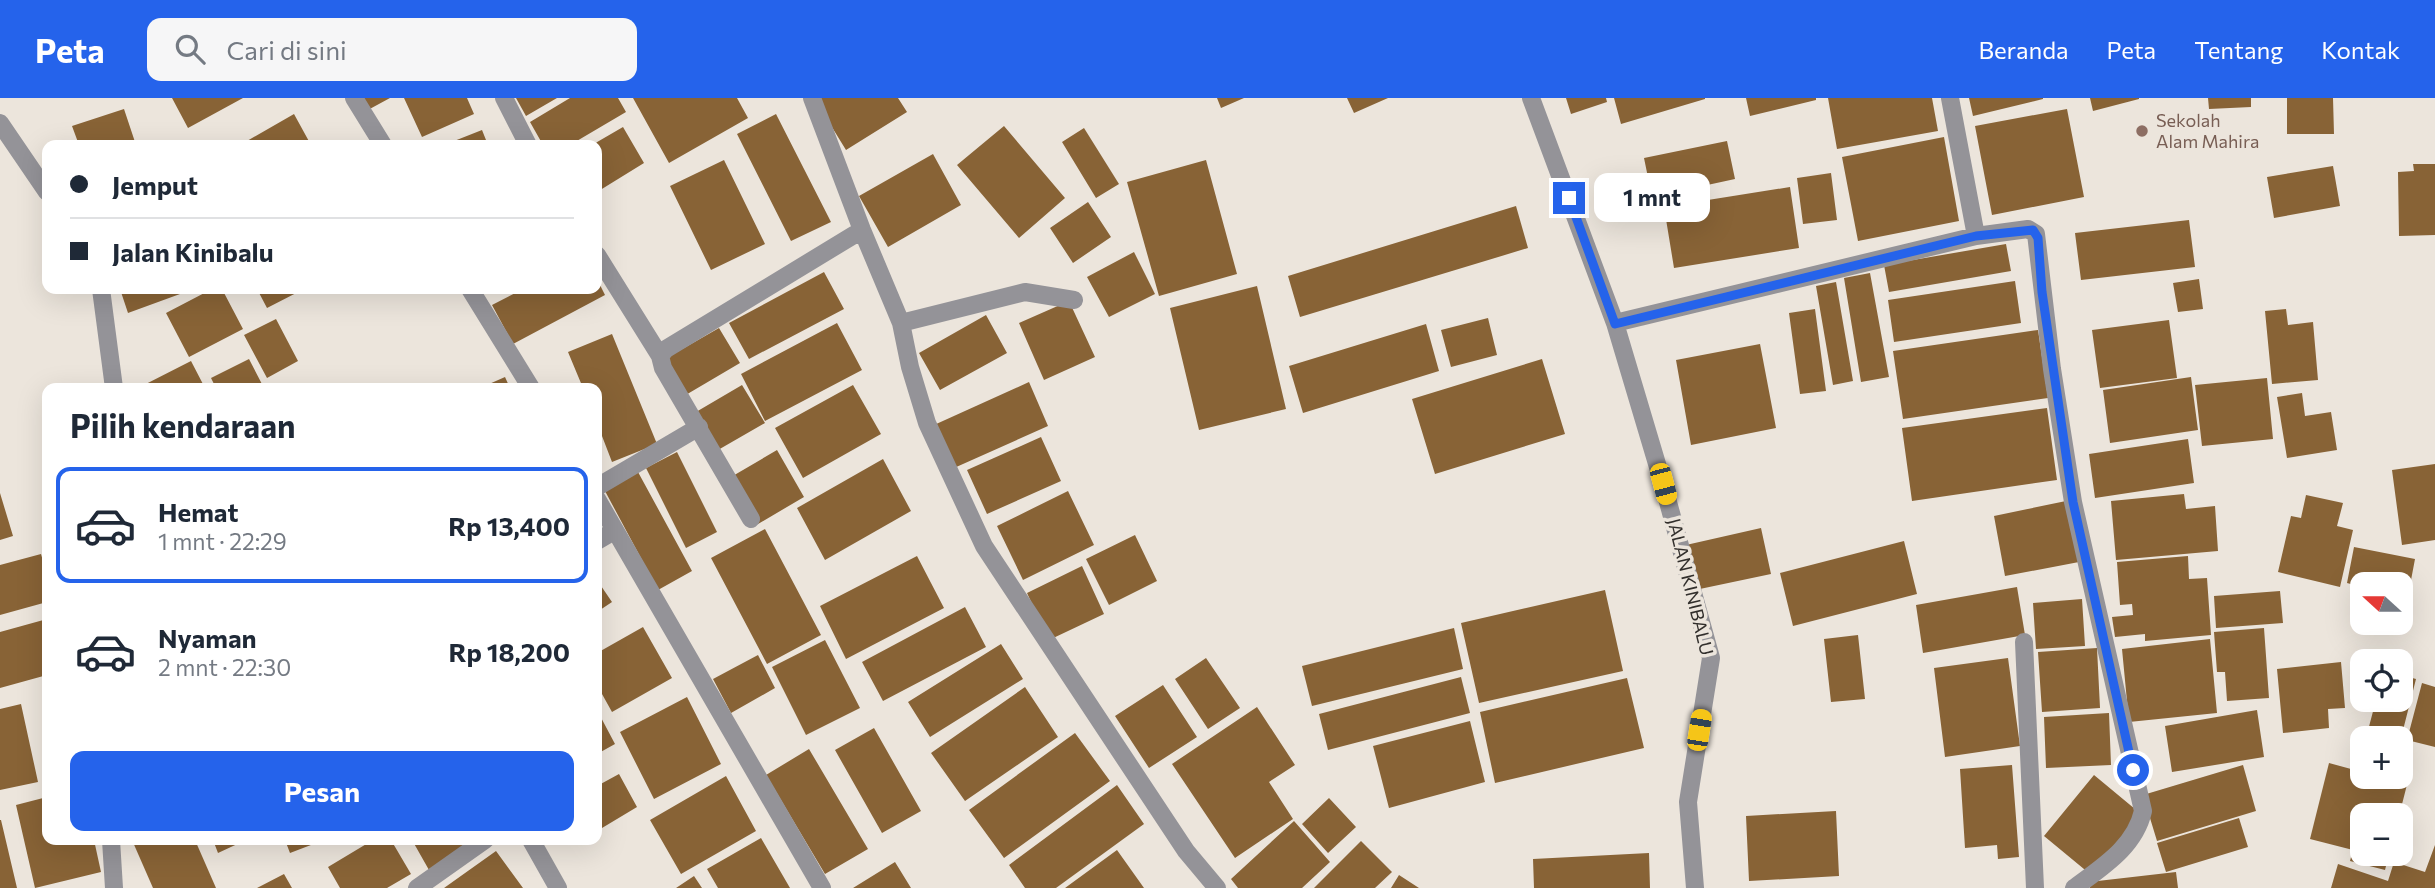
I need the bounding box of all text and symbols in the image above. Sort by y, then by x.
search box [147,18,637,81]
text: Peta [35,29,105,70]
icon: search [171,30,209,68]
text: Cari di sini [227,34,347,65]
text: Beranda [1978,35,2069,64]
text: Peta [2107,35,2156,64]
text: Tentang [2194,35,2283,64]
text: Kontak [2321,35,2400,64]
place label: Sekolah Alam Mahira [2156,109,2259,152]
marker: Sekolah Alam Mahira [2134,123,2150,139]
text: Jemput [112,169,198,200]
callout: 1 mnt [1594,174,1709,222]
route end [1553,182,1585,214]
text: 1 mnt [1623,183,1681,211]
text: Jalan Kinibalu [112,236,274,267]
text: Pilih kendaraan [70,405,296,445]
car [1648,461,1679,507]
icon: car [74,494,137,557]
text: Hemat [158,496,239,527]
text: Rp 13,400 [448,510,570,541]
street label: JALAN KINIBALU [1663,516,1719,658]
text: 1 mnt · 22:29 [158,527,287,555]
north arrow [2350,572,2413,635]
map controls [2350,572,2413,866]
icon: car [74,620,137,683]
text: Nyaman [158,622,257,653]
text: Rp 18,200 [448,636,570,667]
button: locate [2350,649,2413,712]
text: 2 mnt · 22:30 [158,653,291,681]
car [1686,708,1713,752]
button: + [2350,726,2413,789]
button: Pesan [70,751,574,831]
route start [2117,754,2149,786]
button: − [2350,803,2413,866]

